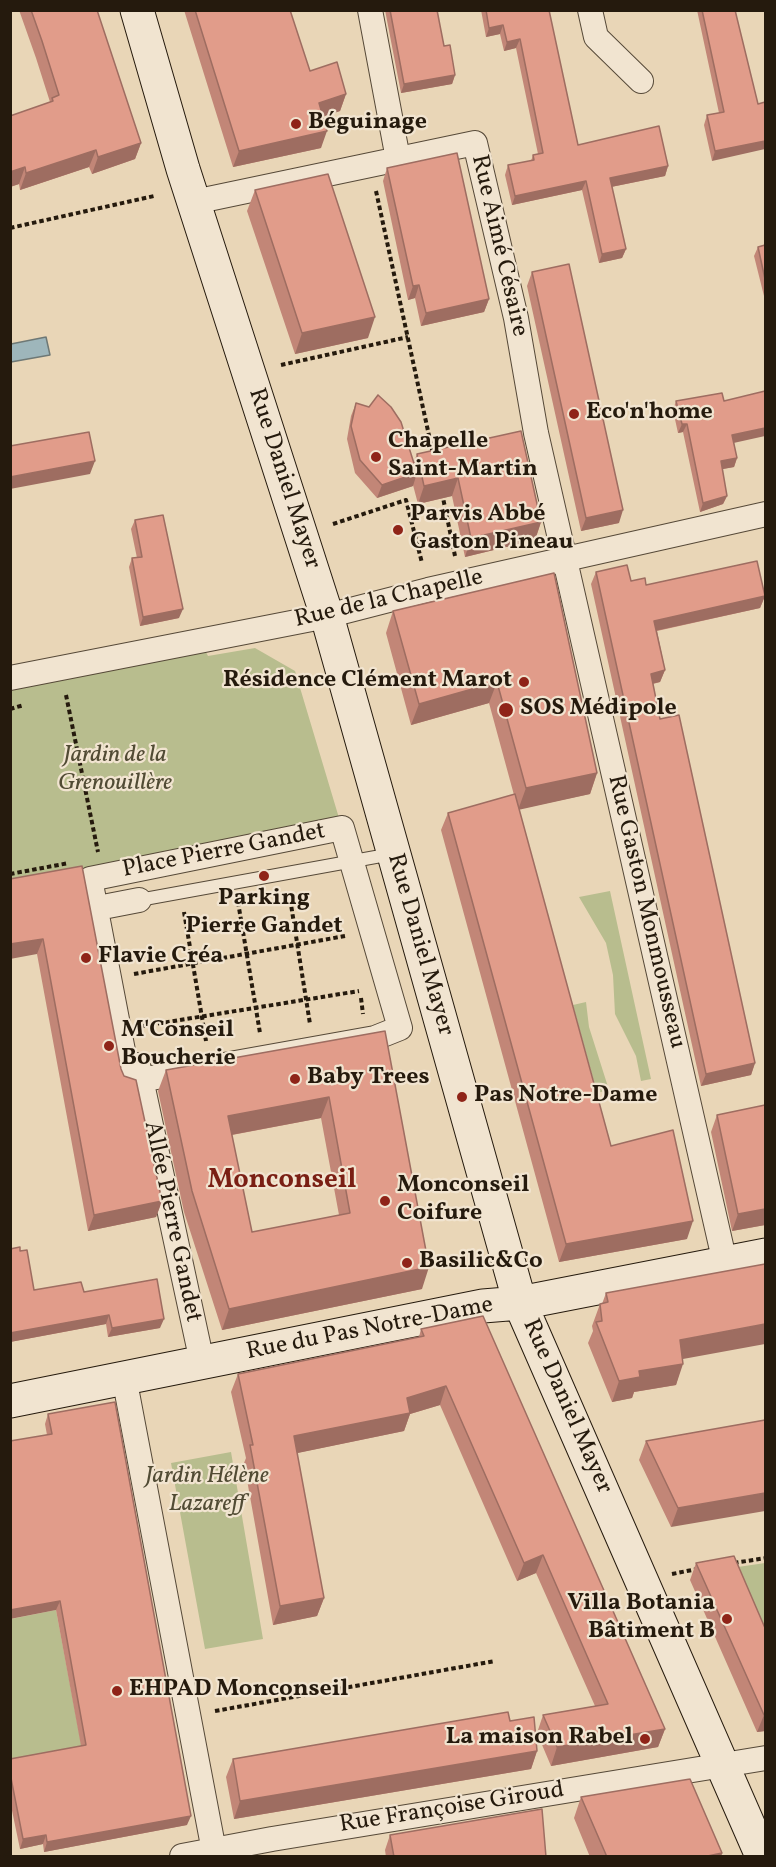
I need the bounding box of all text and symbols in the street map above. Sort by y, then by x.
place label: Béguinage [308,110,427,138]
marker: Béguinage [289,117,303,131]
street label: Rue Aimé Césaire [463,152,533,340]
street label: Rue Daniel Mayer [240,385,326,573]
place label: Eco'n'home [586,400,713,428]
marker: Eco'n'home [567,407,581,421]
place label: Chapelle Saint-Martin [388,429,538,485]
marker: Chapelle Saint-Martin [369,450,383,464]
place label: Parvis Abbé Gaston Pineau [410,502,573,558]
marker: Parvis Abbé Gaston Pineau [391,523,405,537]
street label: Rue de la Chapelle [292,564,486,636]
place label: Résidence Clément Marot [223,668,512,696]
marker: Résidence Clément Marot [517,675,531,689]
place label: SOS Médipole [520,696,677,724]
marker: SOS Médipole [497,701,515,719]
park label: Jardin de la Grenouillère [58,743,172,799]
street label: Rue Gaston Monmousseau [599,772,691,1052]
street label: Place Pierre Gandet [120,818,328,886]
street label: Rue Daniel Mayer [379,851,459,1039]
marker: Parking Pierre Gandet [257,869,271,883]
place label: Parking Pierre Gandet [185,886,343,942]
place label: Flavie Créa [98,944,223,972]
marker: Flavie Créa [79,951,93,965]
place label: M'Conseil Boucherie [121,1018,236,1074]
marker: M'Conseil Boucherie [102,1039,116,1053]
place label: Baby Trees [307,1065,430,1093]
marker: Baby Trees [288,1072,302,1086]
place label: Pas Notre-Dame [474,1083,657,1111]
marker: Pas Notre-Dame [455,1090,469,1104]
street label: Allée Pierre Gandet [136,1119,206,1325]
district label: Monconseil [208,1166,356,1198]
place label: Monconseil Coifure [397,1173,529,1229]
marker: Monconseil Coifure [378,1194,392,1208]
place label: Basilic&Co [419,1249,543,1277]
marker: Basilic&Co [400,1256,414,1270]
street label: Rue du Pas Notre-Dame [244,1292,496,1368]
street label: Rue Daniel Mayer [515,1315,617,1499]
park label: Jardin Hélène Lazareff [145,1464,269,1520]
place label: Villa Botania Bâtiment B [567,1591,715,1647]
marker: Villa Botania Bâtiment B [720,1612,734,1626]
place label: EHPAD Monconseil [129,1677,348,1705]
marker: EHPAD Monconseil [110,1684,124,1698]
place label: La maison Rabel [446,1725,633,1753]
marker: La maison Rabel [638,1732,652,1746]
street label: Rue Françoise Giroud [338,1777,566,1841]

